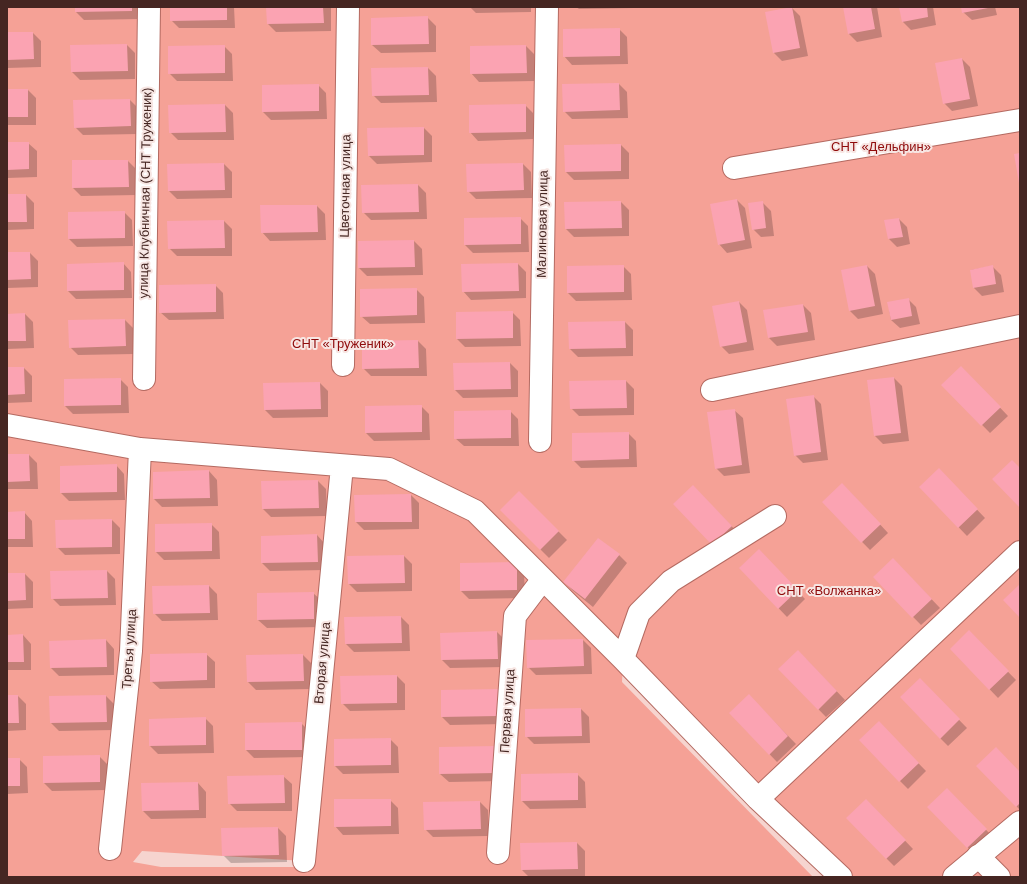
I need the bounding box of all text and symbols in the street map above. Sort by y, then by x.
street label: улица Клубничная (СНТ Труженик) [136,87,156,299]
street label: Цветочная улица [337,134,355,238]
park label: СНТ «Дельфин» [831,139,931,155]
street label: Малиновая улица [534,170,552,278]
park label: СНТ «Труженик» [292,336,394,352]
park label: СНТ «Волжанка» [777,583,881,599]
street label: Третья улица [119,608,141,690]
street label: Вторая улица [312,621,334,705]
street label: Первая улица [497,668,519,754]

